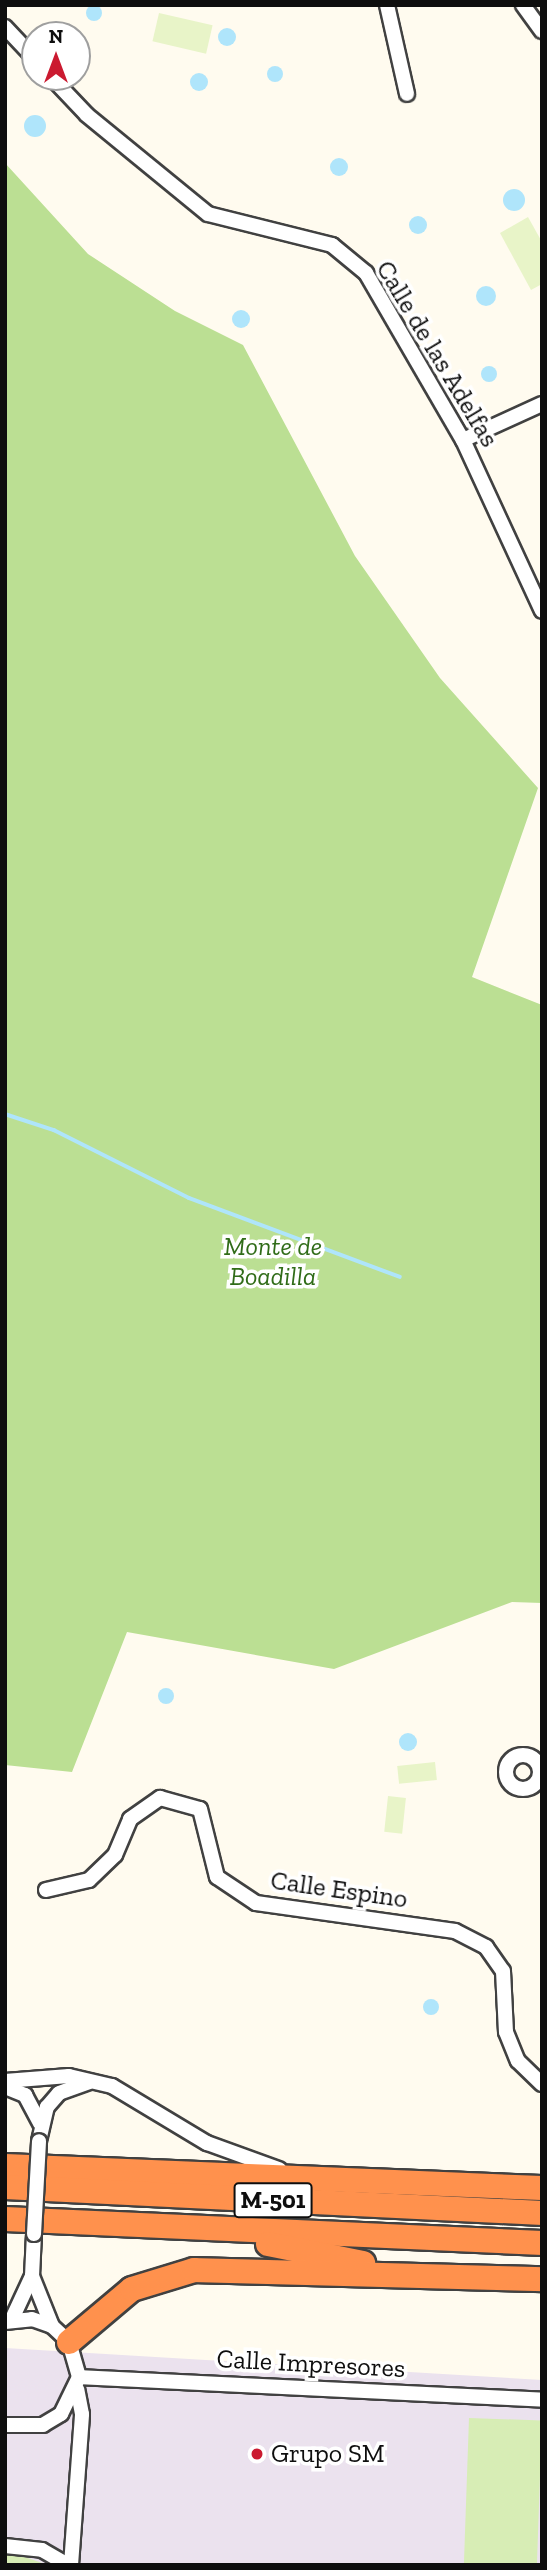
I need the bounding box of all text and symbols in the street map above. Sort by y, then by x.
north arrow [21,21,91,91]
text: N [49,25,63,48]
street label: Calle de las Adelfas [369,255,505,453]
park label: Monte de Boadilla [224,1231,322,1292]
street label: Calle Espino [269,1865,409,1915]
road number: M-501 [233,2180,313,2220]
street label: Calle Impresores [216,2343,406,2385]
place label: Grupo SM [271,2438,385,2470]
marker: Grupo SM [249,2446,265,2462]

